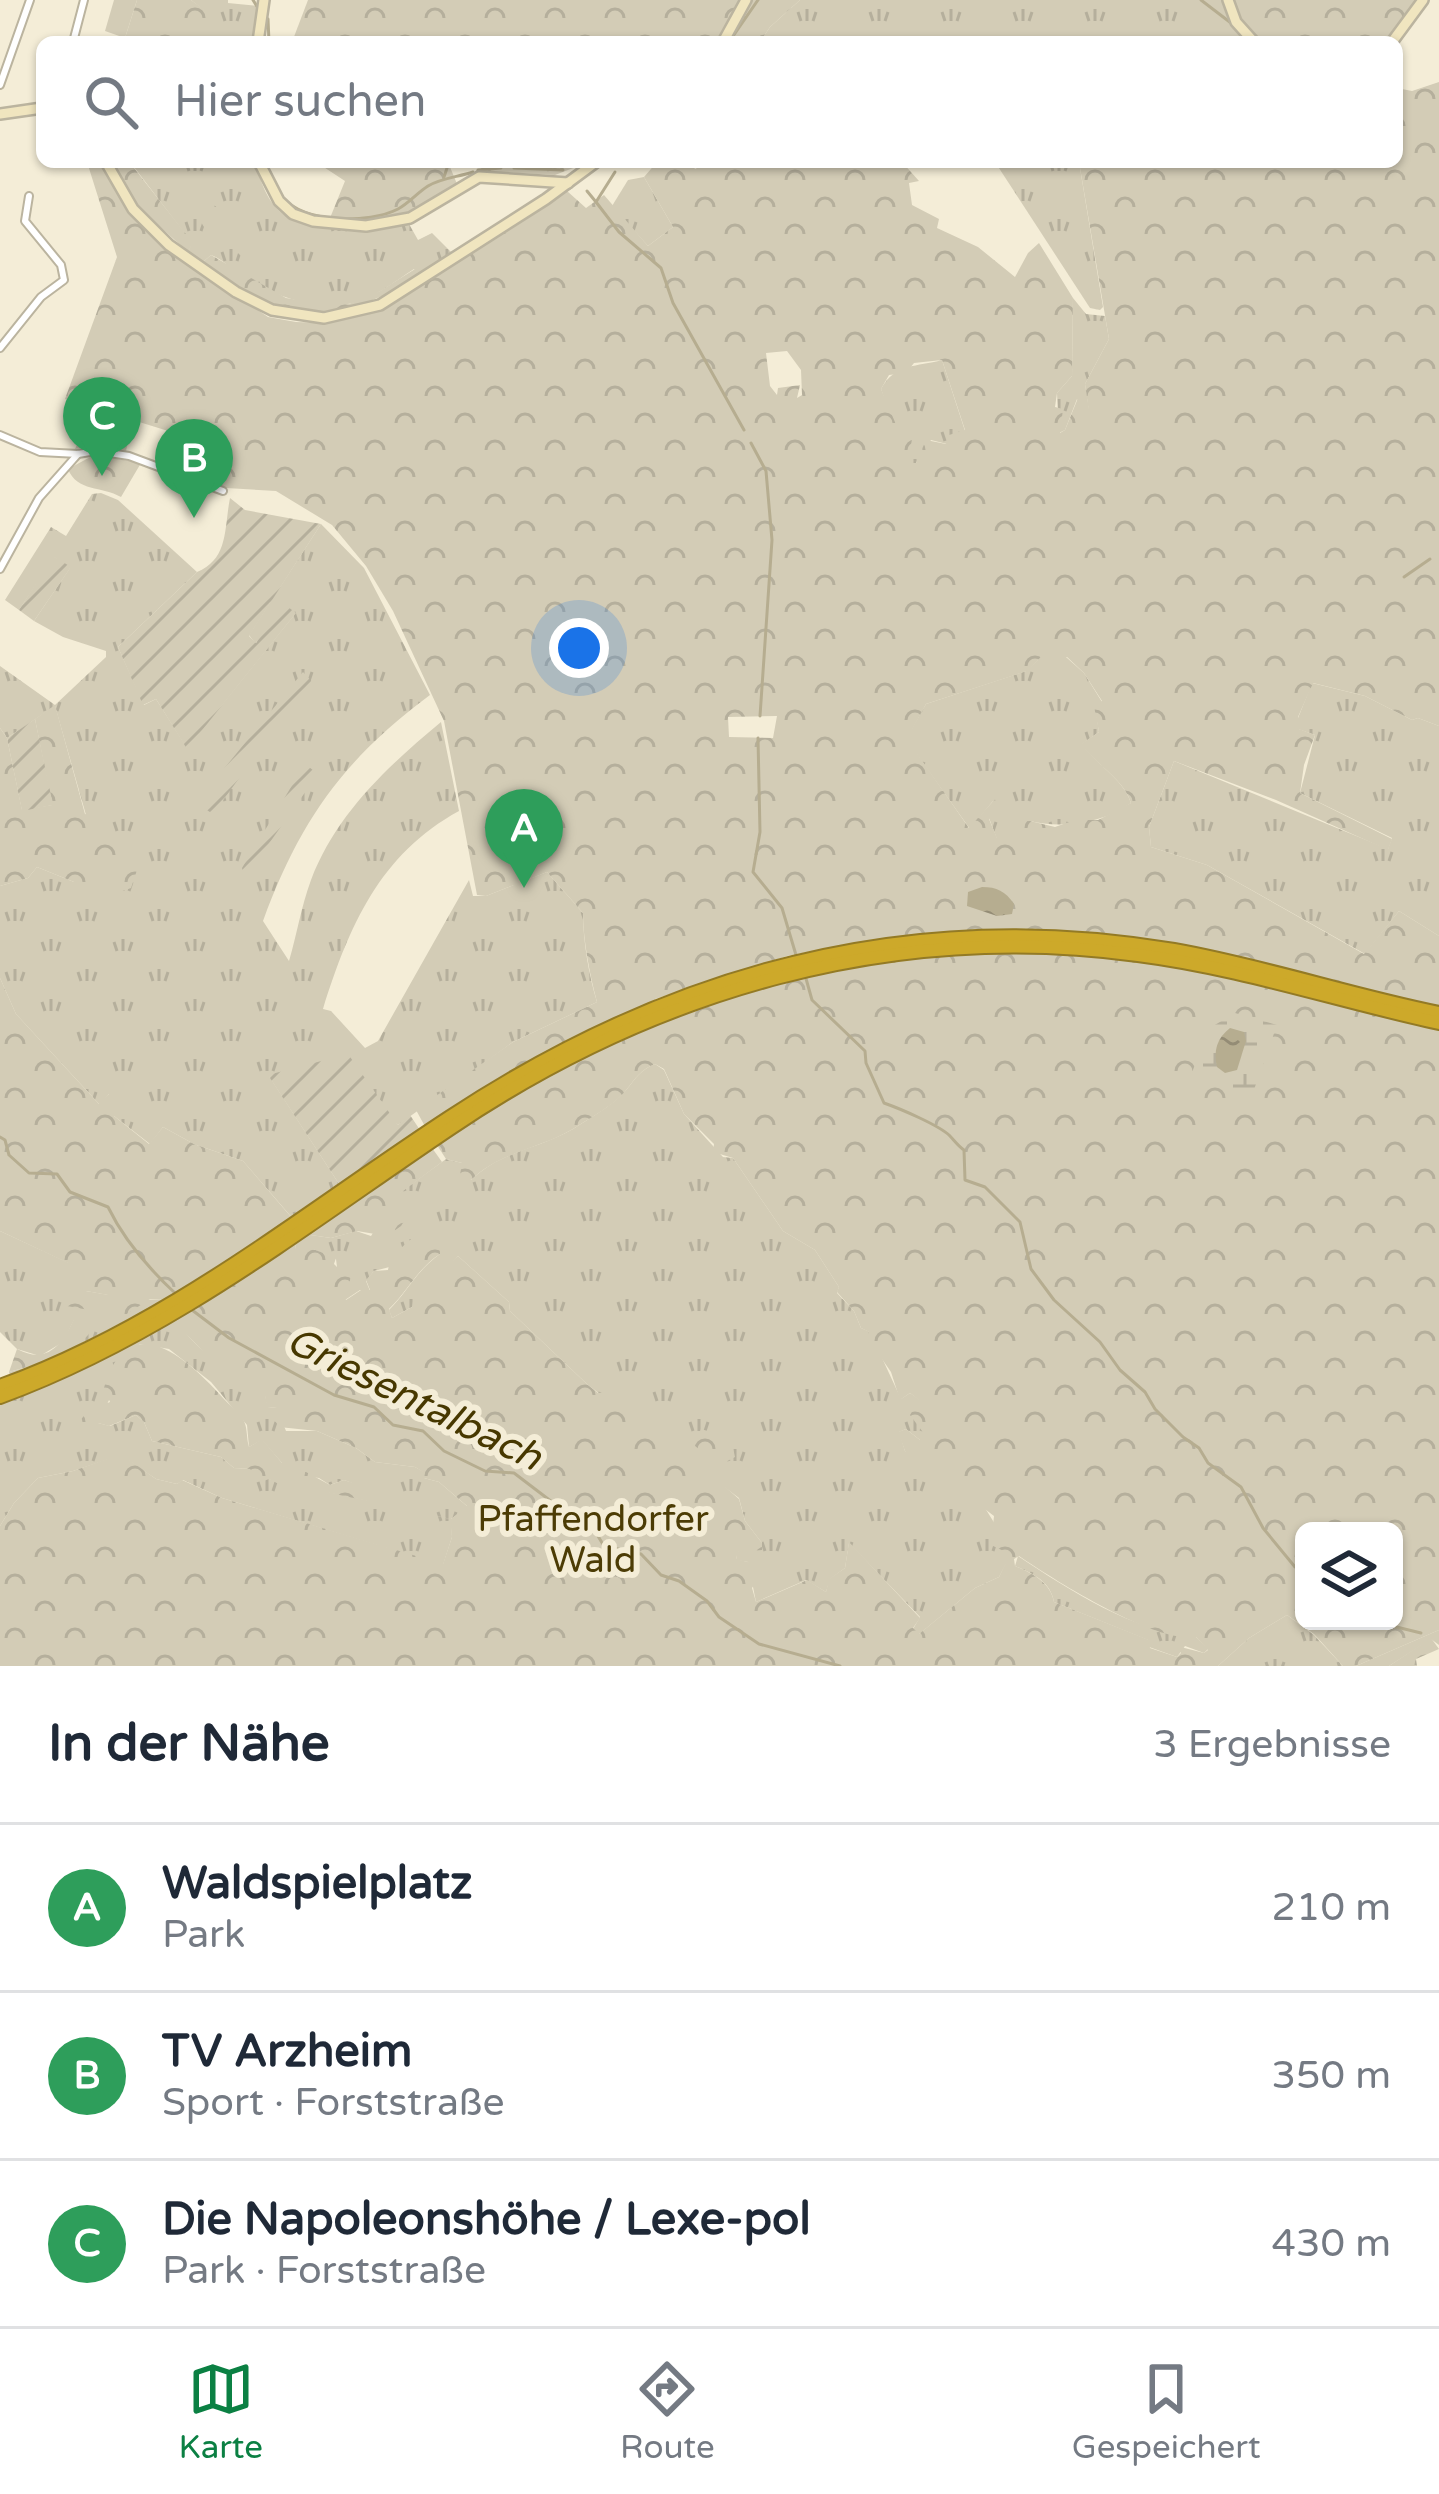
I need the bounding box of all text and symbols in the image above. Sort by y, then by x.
search box [36,36,1403,168]
icon: search [78,69,144,135]
text: Hier suchen [174,75,426,129]
pin: C [63,377,141,476]
pin: B [155,419,233,518]
your location [549,618,609,678]
pin: A [485,789,563,888]
water label: Griesentalbach [279,1317,550,1482]
park label: Pfaffendorfer Wald [477,1498,709,1582]
map controls [1295,1522,1403,1630]
button: layers [1295,1522,1403,1630]
text: In der Nähe [48,1713,330,1775]
text: 3 Ergebnisse [1153,1721,1391,1768]
text: Waldspielplatz [162,1857,472,1911]
text: A [72,1884,102,1931]
text: 210 m [1272,1884,1391,1931]
text: Park [162,1911,245,1958]
text: TV Arzheim [162,2025,412,2079]
text: B [73,2052,101,2099]
text: 350 m [1272,2052,1391,2099]
text: Sport · Forststraße [162,2079,505,2126]
text: Die Napoleonshöhe / Lexe-pol [162,2193,811,2247]
text: C [73,2220,101,2267]
text: 430 m [1272,2220,1391,2267]
text: Park · Forststraße [162,2247,486,2294]
tab: Karte [179,2356,263,2467]
tab: Route [620,2356,715,2467]
tab: Gespeichert [1072,2356,1260,2467]

